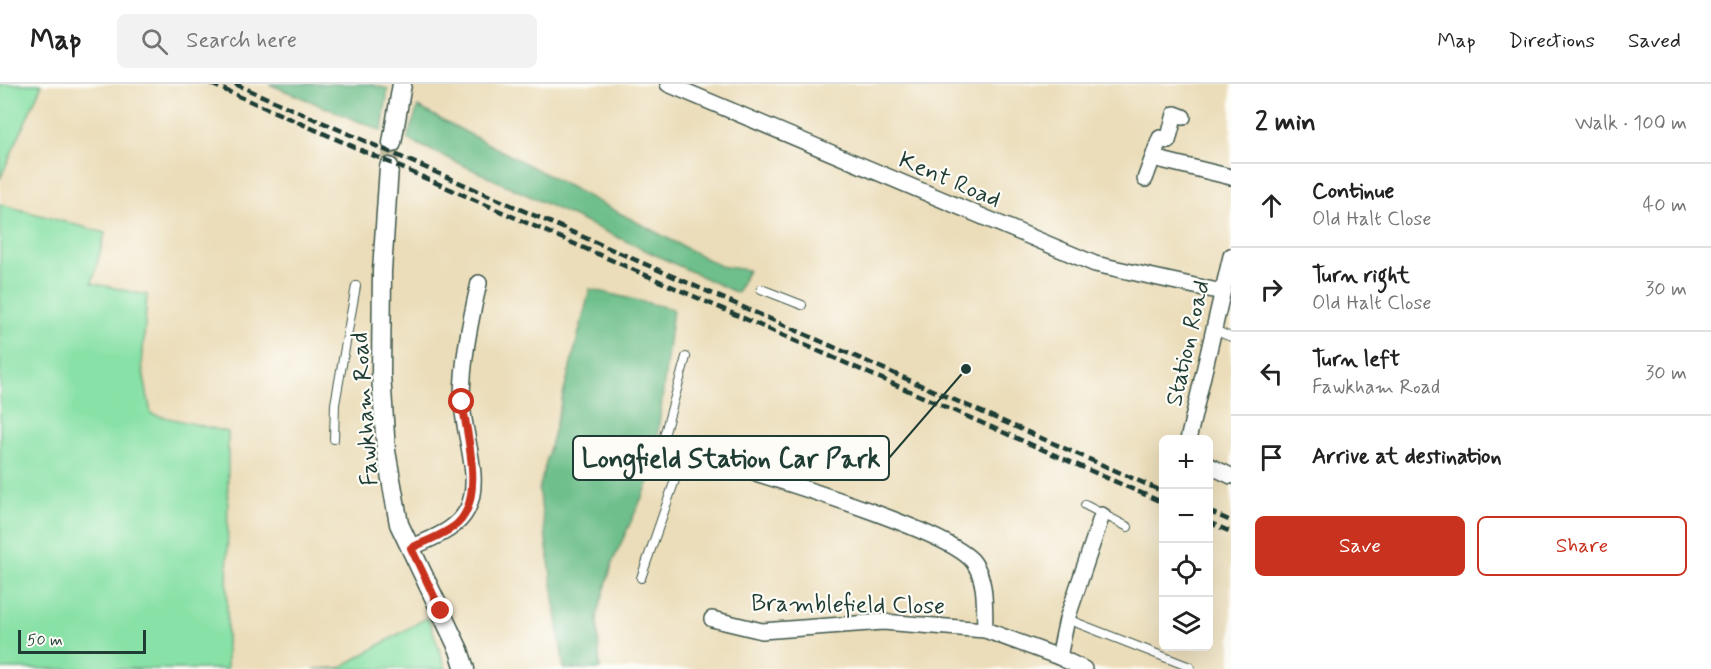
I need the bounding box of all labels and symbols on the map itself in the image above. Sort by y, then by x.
street label: Kent Road [894,145,1005,216]
street label: Station Road [1159,277,1218,409]
street label: Fawkham Road [345,331,386,487]
route start [448,388,474,414]
callout: Longfield Station Car Park [573,436,889,480]
text: Longfield Station Car Park [582,443,880,480]
street label: Bramblefield Close [751,588,945,623]
route end [427,597,453,623]
scale bar [18,627,146,654]

